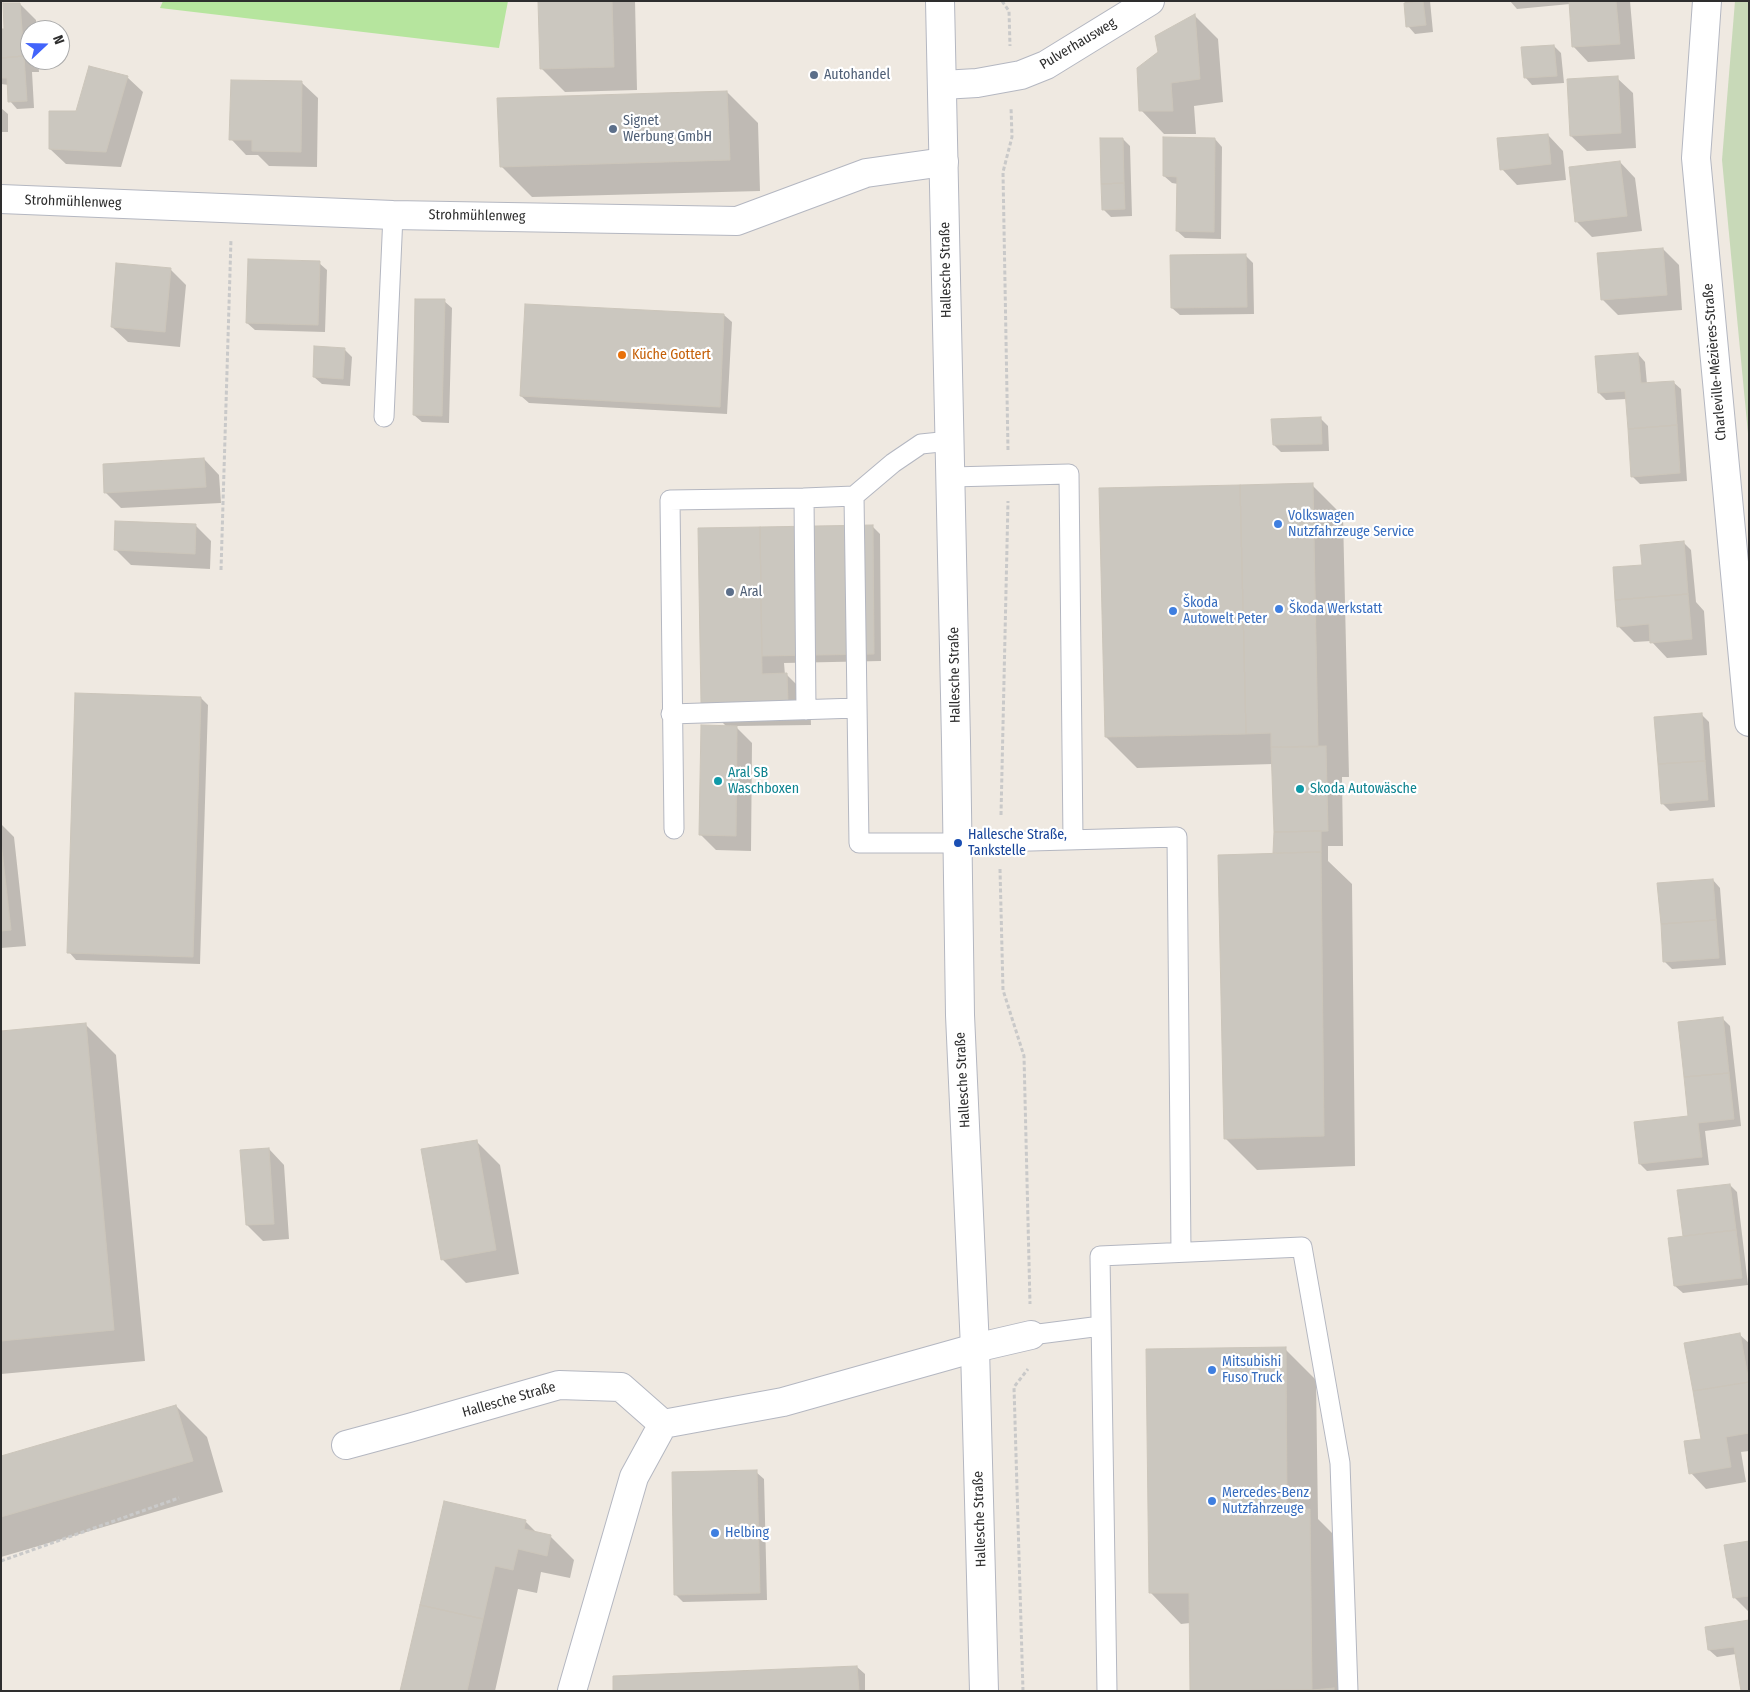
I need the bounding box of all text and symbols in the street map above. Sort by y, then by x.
street label: Pulverhausweg [1037,15,1119,73]
north arrow [20,20,70,70]
text: N [49,33,68,47]
place label: Autohandel [824,67,890,83]
marker: Autohandel [808,69,820,81]
place label: Signet Werbung GmbH [623,113,712,146]
marker: Signet Werbung GmbH [607,123,619,135]
street label: Strohmühlenweg [24,192,122,212]
street label: Strohmühlenweg [428,207,526,225]
street label: Hallesche Straße [937,222,955,318]
street label: Charleville-Mézières-Straße [1700,283,1730,441]
place label: Küche Gottert [632,347,711,363]
marker: Küche Gottert [616,349,628,361]
place label: Volkswagen Nutzfahrzeuge Service [1288,508,1414,540]
marker: Volkswagen Nutzfahrzeuge Service [1272,518,1284,530]
place label: Aral [740,584,762,600]
marker: Aral [724,586,736,598]
place label: Škoda Autowelt Peter [1183,595,1267,628]
place label: Škoda Werkstatt [1289,601,1382,617]
marker: Škoda Werkstatt [1273,603,1285,615]
marker: Škoda Autowelt Peter [1167,605,1179,617]
street label: Hallesche Straße [946,627,964,723]
place label: Aral SB Waschboxen [728,765,799,798]
marker: Aral SB Waschboxen [712,775,724,787]
place label: Skoda Autowäsche [1310,781,1417,797]
marker: Skoda Autowäsche [1294,783,1306,795]
place label: Hallesche Straße, Tankstelle [968,827,1067,860]
marker: Hallesche Straße, Tankstelle [952,837,964,849]
street label: Hallesche Straße [952,1032,974,1128]
place label: Mitsubishi Fuso Truck [1222,1354,1282,1386]
marker: Mitsubishi Fuso Truck [1206,1364,1218,1376]
street label: Hallesche Straße [460,1379,558,1421]
street label: Hallesche Straße [970,1471,990,1567]
place label: Mercedes-Benz Nutzfahrzeuge [1222,1485,1309,1518]
marker: Mercedes-Benz Nutzfahrzeuge [1206,1495,1218,1507]
place label: Helbing [725,1525,769,1541]
marker: Helbing [709,1527,721,1539]

